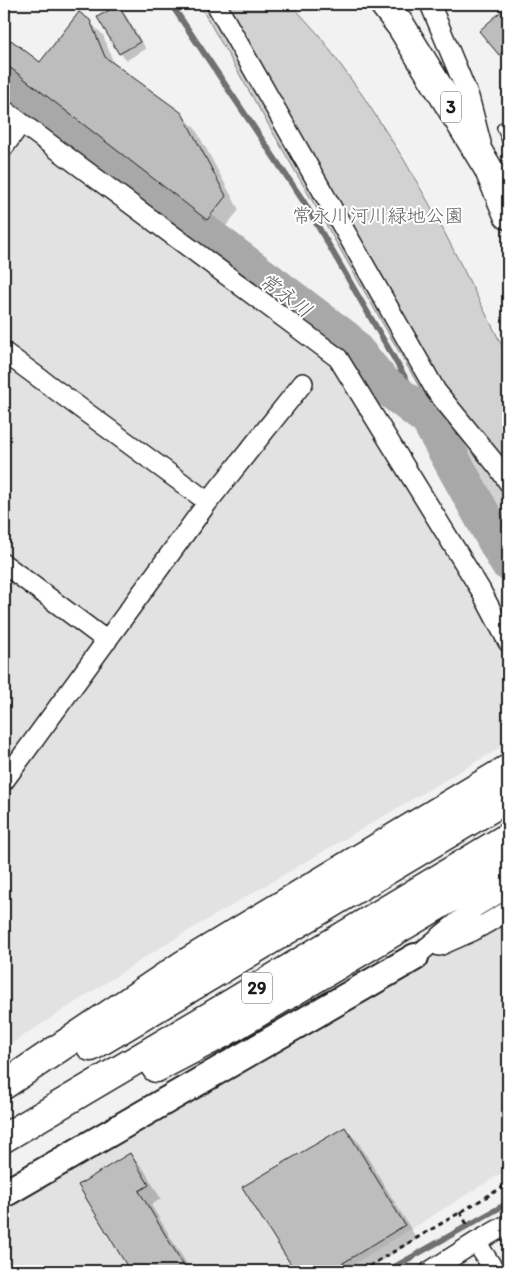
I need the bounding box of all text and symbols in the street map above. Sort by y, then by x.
road number: 3 [441,91,461,122]
park label: 常永川河川緑地公園 [292,204,464,227]
water label: 常永川 [255,267,317,323]
road number: 29 [242,972,272,1004]

